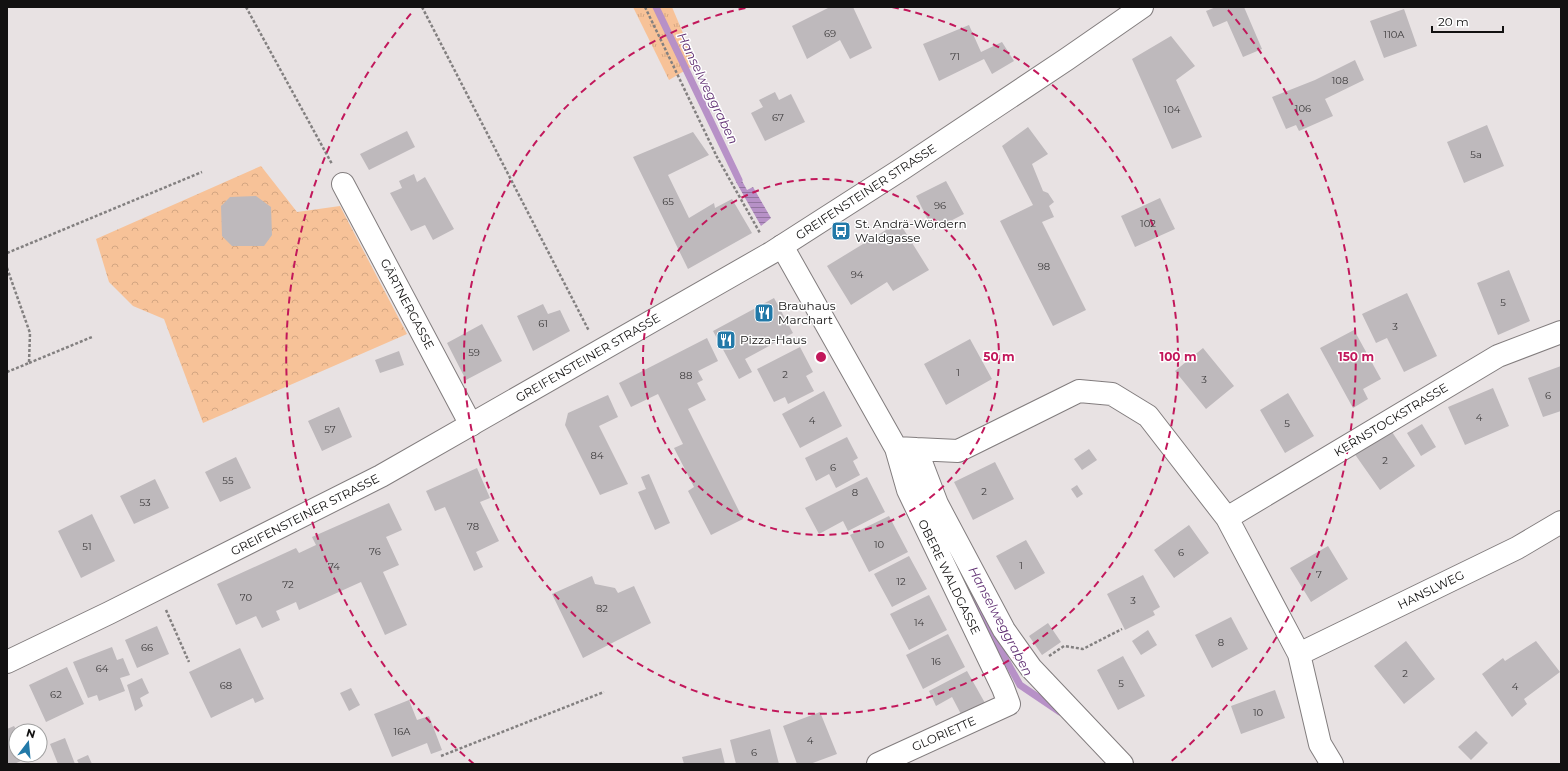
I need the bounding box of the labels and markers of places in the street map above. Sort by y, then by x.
place label: St. Andrä-Wördern Waldgasse [855,216,967,245]
bus stop icon: St. Andrä-Wördern Waldgasse [830,220,852,242]
place label: Brauhaus Marchart [778,298,836,327]
restaurant icon: Brauhaus Marchart [753,302,775,324]
restaurant icon: Pizza-Haus [715,329,737,351]
place label: Pizza-Haus [740,332,807,347]
centre of rings [814,350,828,364]

